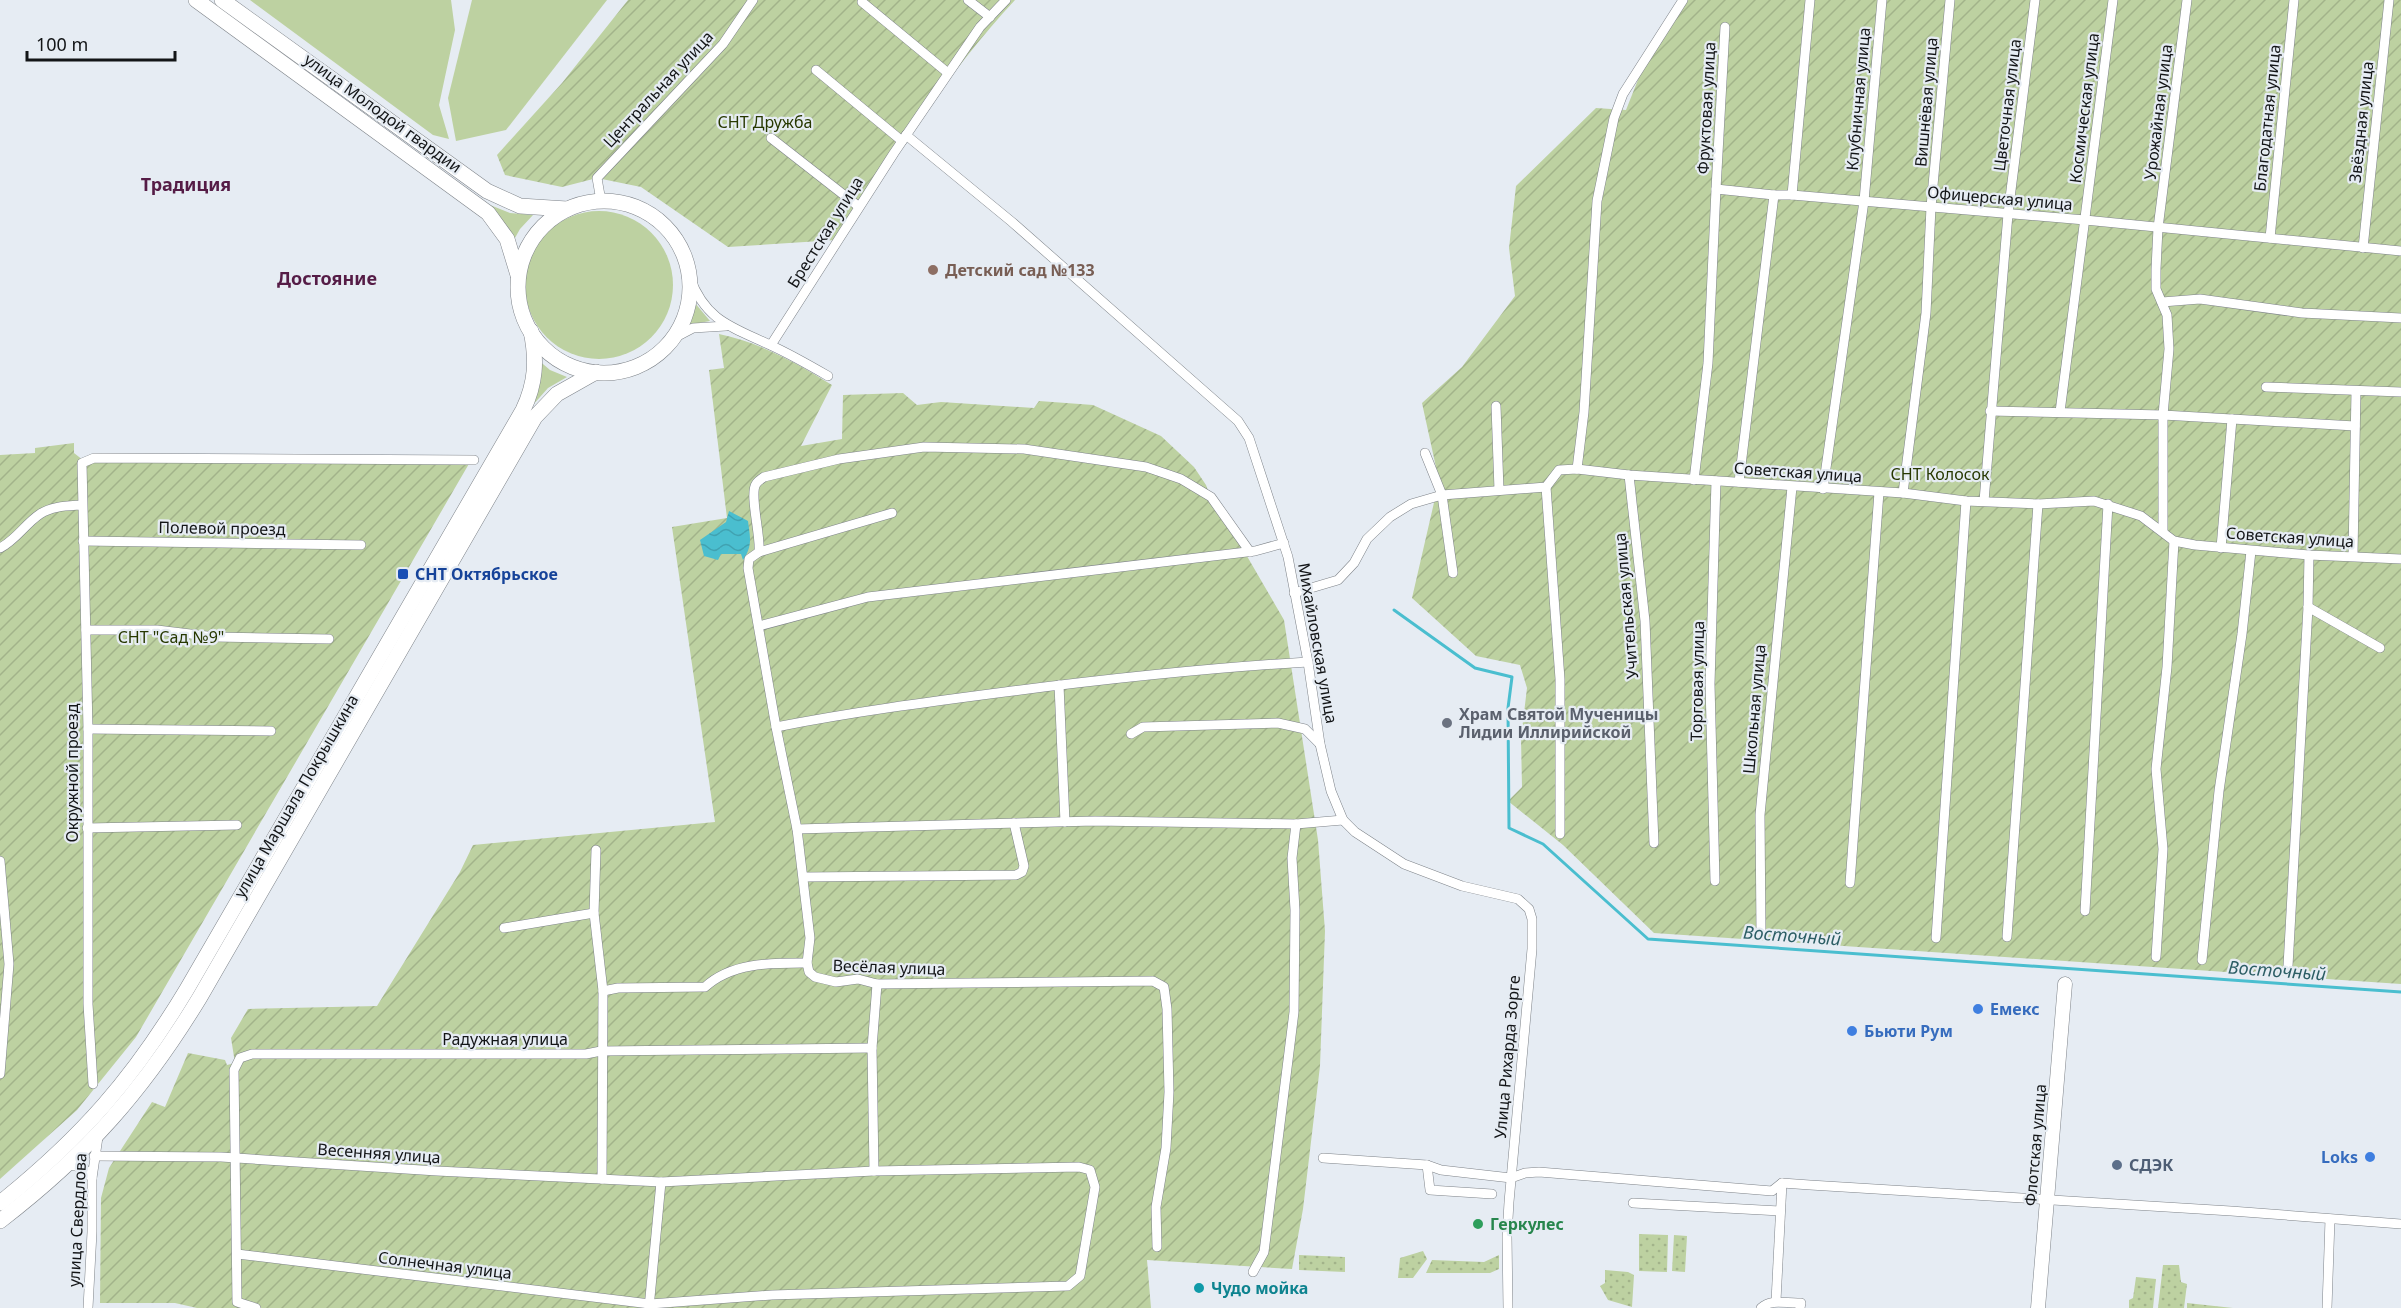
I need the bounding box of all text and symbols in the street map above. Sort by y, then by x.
scale bar [27,24,176,62]
street label: Центральная улица [598,26,718,152]
street label: Клубничная улица [1841,26,1875,172]
text: 100 m [36,32,88,56]
street label: Космическая улица [2064,32,2104,184]
street label: Вишнёвая улица [1909,36,1943,168]
street label: Цветочная улица [1988,38,2026,172]
street label: Фруктовая улица [1692,41,1720,175]
street label: Урожайная улица [2139,43,2177,181]
street label: Благодатная улица [2248,43,2286,193]
street label: улица Молодой гвардии [300,48,466,178]
street label: Звёздная улица [2344,60,2378,184]
park label: СНТ Дружба [718,111,812,133]
district label: Традиция [141,172,231,196]
street label: Брестская улица [782,172,868,292]
street label: Офицерская улица [1926,181,2074,215]
place label: Детский сад №133 [945,259,1095,281]
marker: Детский сад №133 [926,263,940,277]
district label: Достояние [277,266,377,290]
street label: Советская улица [1733,457,1863,487]
park label: СНТ Колосок [1891,463,1990,485]
street label: Полевой проезд [158,516,286,540]
street label: Советская улица [2225,522,2355,552]
street label: Учительская улица [1609,532,1643,680]
street label: Михайловская улица [1293,561,1343,725]
place label: СНТ Октябрьское [415,563,558,585]
marker: СНТ Октябрьское [396,567,410,581]
street label: Торговая улица [1685,621,1709,741]
park label: СНТ "Сад №9" [118,626,224,648]
street label: Школьная улица [1737,643,1771,775]
street label: улица Маршала Покрышкина [229,690,363,902]
street label: Окружной проезд [61,703,83,842]
place label: Храм Святой Мученицы Лидии Иллирийской [1459,703,1658,743]
marker: Храм Святой Мученицы Лидии Иллирийской [1440,716,1454,730]
water label: Восточный [1742,920,1842,950]
street label: Весёлая улица [832,954,946,980]
water label: Восточный [2227,955,2327,985]
street label: Улица Рихарда Зорге [1489,974,1525,1140]
place label: Емекс [1990,998,2040,1020]
marker: Емекс [1971,1002,1985,1016]
place label: Бьюти Рум [1864,1020,1953,1042]
marker: Бьюти Рум [1845,1024,1859,1038]
street label: Радужная улица [442,1028,568,1050]
street label: Флотская улица [2019,1083,2051,1207]
street label: Весенняя улица [317,1138,441,1168]
place label: Loks [2321,1146,2358,1168]
marker: Loks [2363,1150,2377,1164]
street label: улица Свердлова [63,1152,91,1288]
place label: СДЭК [2129,1154,2174,1176]
marker: СДЭК [2110,1158,2124,1172]
place label: Геркулес [1490,1213,1564,1235]
marker: Геркулес [1471,1217,1485,1231]
street label: Солнечная улица [377,1246,513,1284]
place label: Чудо мойка [1211,1277,1308,1299]
marker: Чудо мойка [1192,1281,1206,1295]

